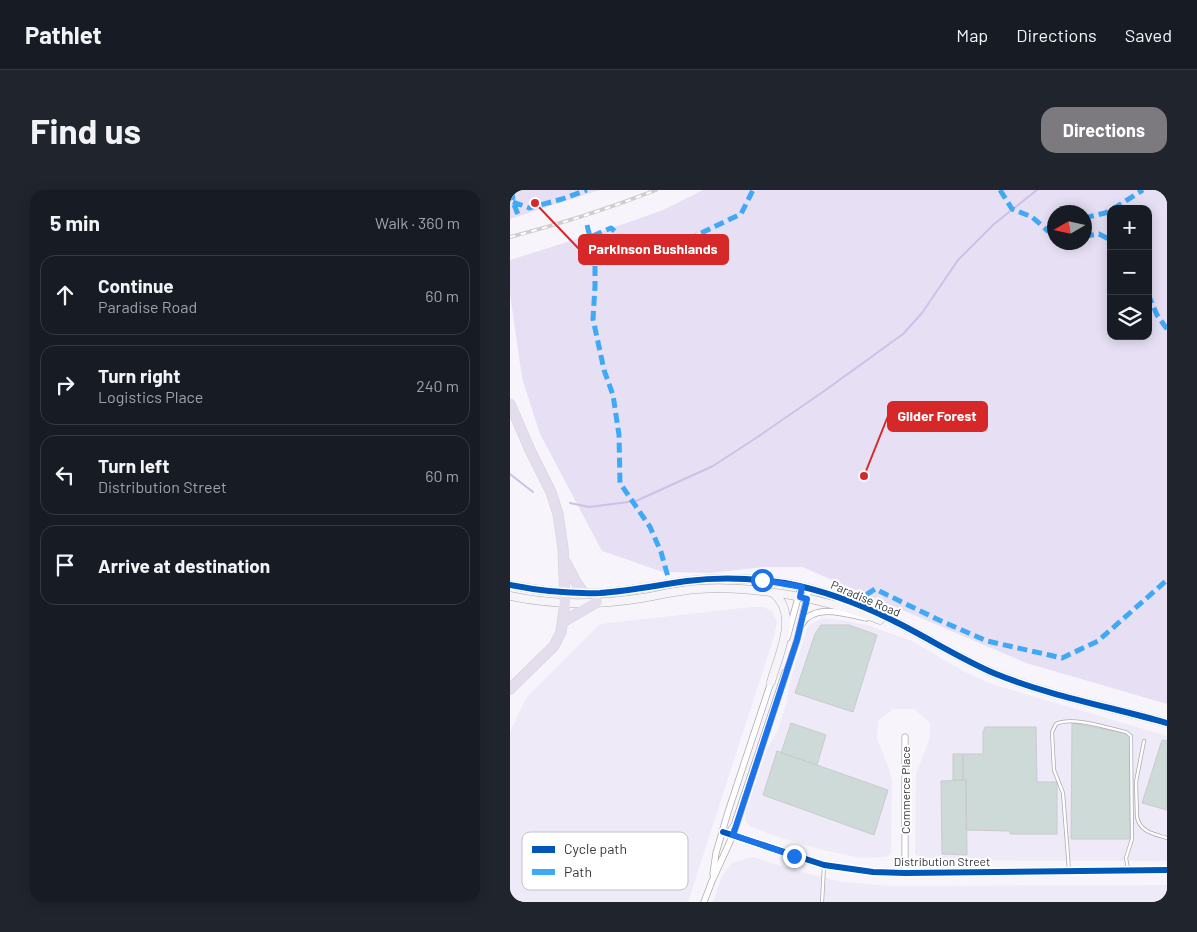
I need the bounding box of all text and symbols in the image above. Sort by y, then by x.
text: Pathlet [25,20,102,49]
text: Map [956,24,988,46]
text: Directions [1016,24,1097,46]
text: Saved [1125,24,1172,46]
button: Directions [1041,107,1167,153]
text: Find us [30,109,141,151]
north arrow [1047,205,1092,250]
map controls [1107,205,1152,340]
button: + [1107,205,1152,250]
text: 5 min [50,210,100,235]
text: Walk · 360 m [375,213,460,232]
callout: Parkinson Bushlands [579,235,728,264]
text: Parkinson Bushlands [588,240,718,257]
button: − [1107,250,1152,295]
text: Continue [98,274,174,297]
icon: ahead [51,281,79,309]
text: 60 m [425,286,459,305]
button: layers [1107,295,1152,340]
text: Paradise Road [98,297,197,316]
text: Turn right [98,364,180,387]
icon: right [51,371,79,399]
text: 240 m [416,376,459,395]
text: Logistics Place [98,387,203,406]
callout: Glider Forest [888,402,987,431]
text: Glider Forest [897,407,977,424]
text: Turn left [98,454,169,477]
icon: left [51,461,79,489]
text: 60 m [425,466,459,485]
text: Distribution Street [98,477,227,496]
icon: arrive [51,551,79,579]
text: Arrive at destination [98,554,270,577]
route start [751,569,774,592]
street label: Paradise Road [829,577,903,619]
street label: Commerce Place [898,746,912,834]
legend [522,832,688,890]
text: Cycle path [564,840,627,857]
route end [783,845,806,868]
street label: Distribution Street [894,854,990,868]
text: Path [564,863,592,880]

